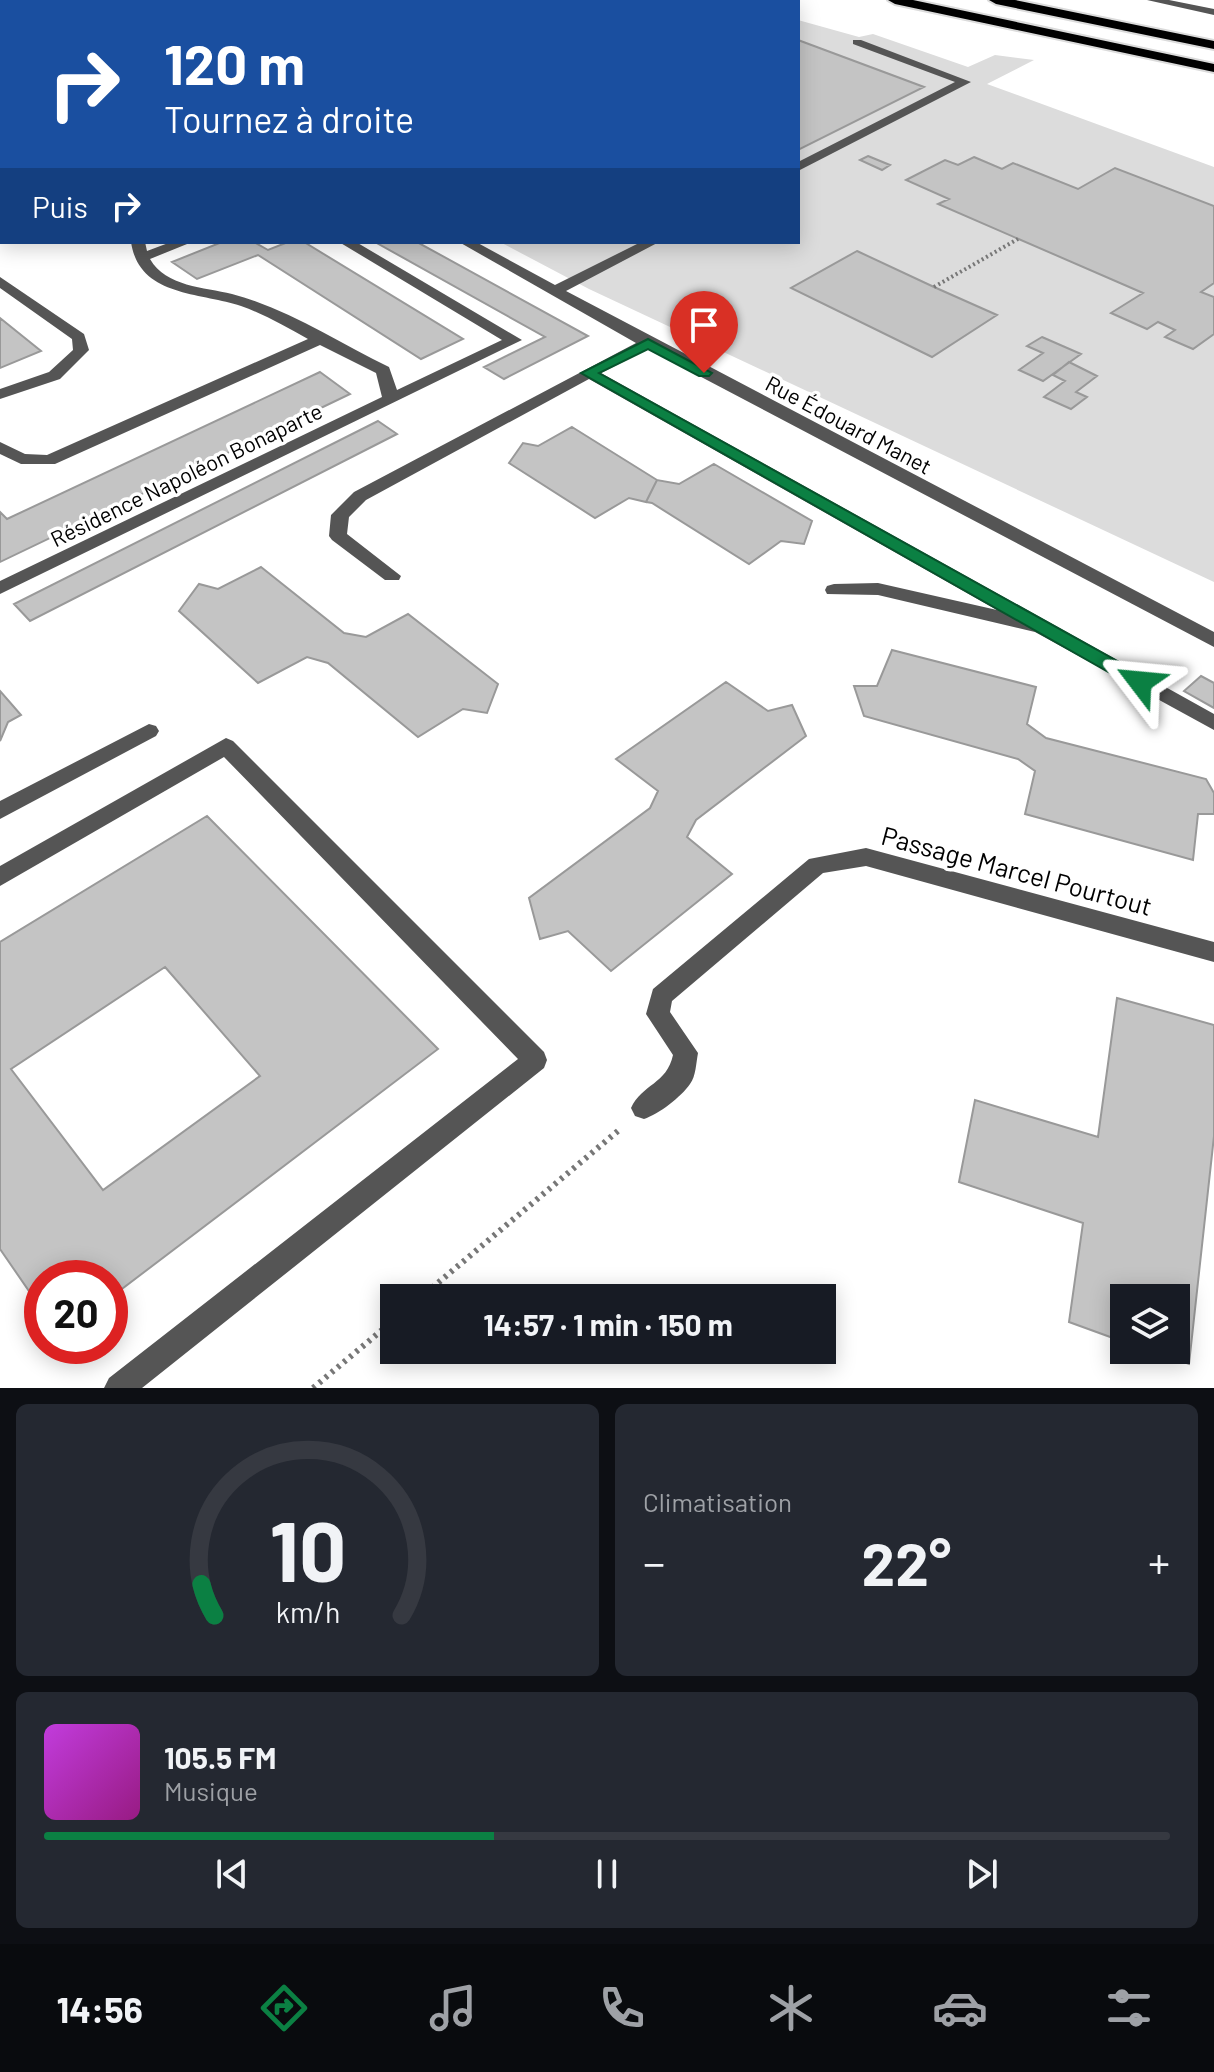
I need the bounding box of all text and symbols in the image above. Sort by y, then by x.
text: 120 m [164,29,305,96]
icon: right [32,32,136,136]
text: Tournez à droite [164,97,414,140]
icon: right [104,184,148,228]
text: Puis [32,188,88,224]
pin [670,291,738,373]
icon: arrive [682,303,726,347]
street label: Rue Édouard Manet [762,369,936,479]
street label: Résidence Napoléon Bonaparte [46,397,326,551]
position arrow [1098,640,1182,724]
street label: Passage Marcel Pourtout [878,819,1156,921]
speed limit sign: 20 [24,1260,128,1364]
map controls [1110,1284,1190,1364]
button: layers [1110,1284,1190,1364]
text: 14:57 · 1 min · 150 m [483,1306,733,1342]
text: Climatisation [643,1486,792,1517]
text: 10 [269,1499,346,1599]
text: 22° [862,1526,951,1598]
text: − [643,1535,665,1588]
text: + [1148,1535,1170,1588]
text: km/h [275,1594,340,1629]
text: 105.5 FM [164,1739,276,1775]
text: Musique [164,1775,258,1806]
icon: previous [210,1852,254,1896]
icon: pause [585,1852,629,1896]
icon: next [960,1852,1004,1896]
icon: directions [256,1980,312,2036]
icon: music [425,1980,481,2036]
icon: phone [594,1980,650,2036]
icon: climate [763,1980,819,2036]
icon: car [932,1980,988,2036]
icon: filters [1101,1980,1157,2036]
text: 14:56 [57,1987,143,2030]

